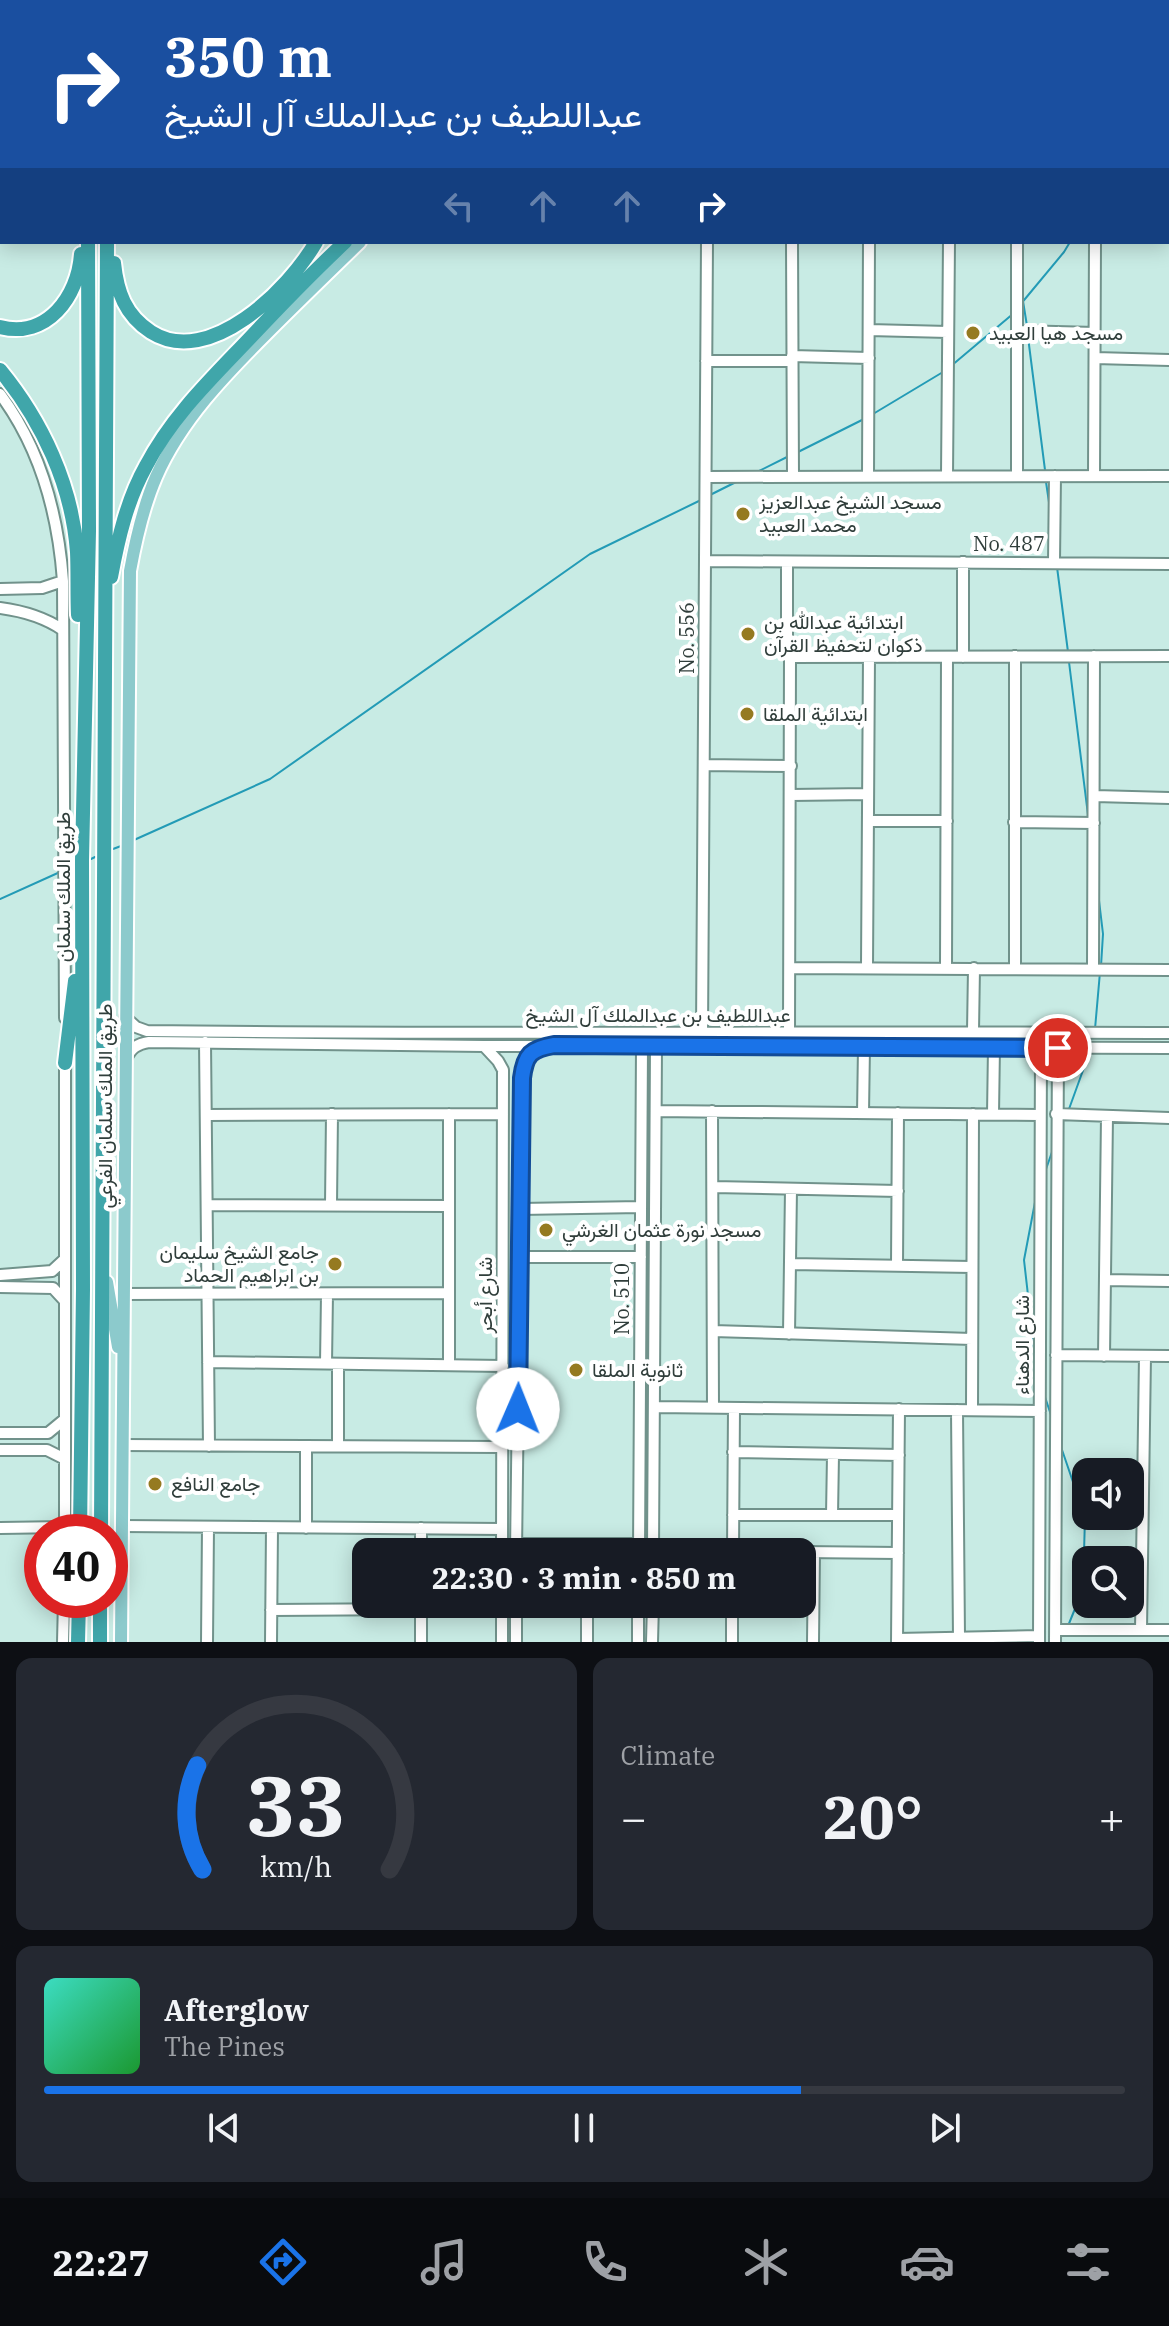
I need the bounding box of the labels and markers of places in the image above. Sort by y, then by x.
place label: مسجد هيا العبيد [989,319,1123,346]
marker: مسجد هيا العبيد [964,324,982,342]
place label: مسجد الشيخ عبدالعزيز محمد العبيد [758,488,942,538]
marker: مسجد الشيخ عبدالعزيز محمد العبيد [734,505,752,523]
place label: ابتدائية عبدالله بن ذكوان لتحفيظ القرآن [764,608,923,658]
marker: ابتدائية عبدالله بن ذكوان لتحفيظ القرآن [739,625,757,643]
place label: ابتدائية الملقا [763,700,868,727]
marker: ابتدائية الملقا [738,705,756,723]
pin [1024,1014,1092,1082]
place label: مسجد نورة عثمان الغرشي [562,1216,762,1247]
marker: مسجد نورة عثمان الغرشي [537,1221,555,1239]
place label: جامع الشيخ سليمان بن ابراهيم الحماد [159,1238,319,1288]
marker: جامع الشيخ سليمان بن ابراهيم الحماد [326,1255,344,1273]
place label: ثانوية الملقا [592,1356,683,1383]
marker: ثانوية الملقا [567,1361,585,1379]
place label: جامع النافع [171,1470,260,1498]
marker: جامع النافع [146,1475,164,1493]

